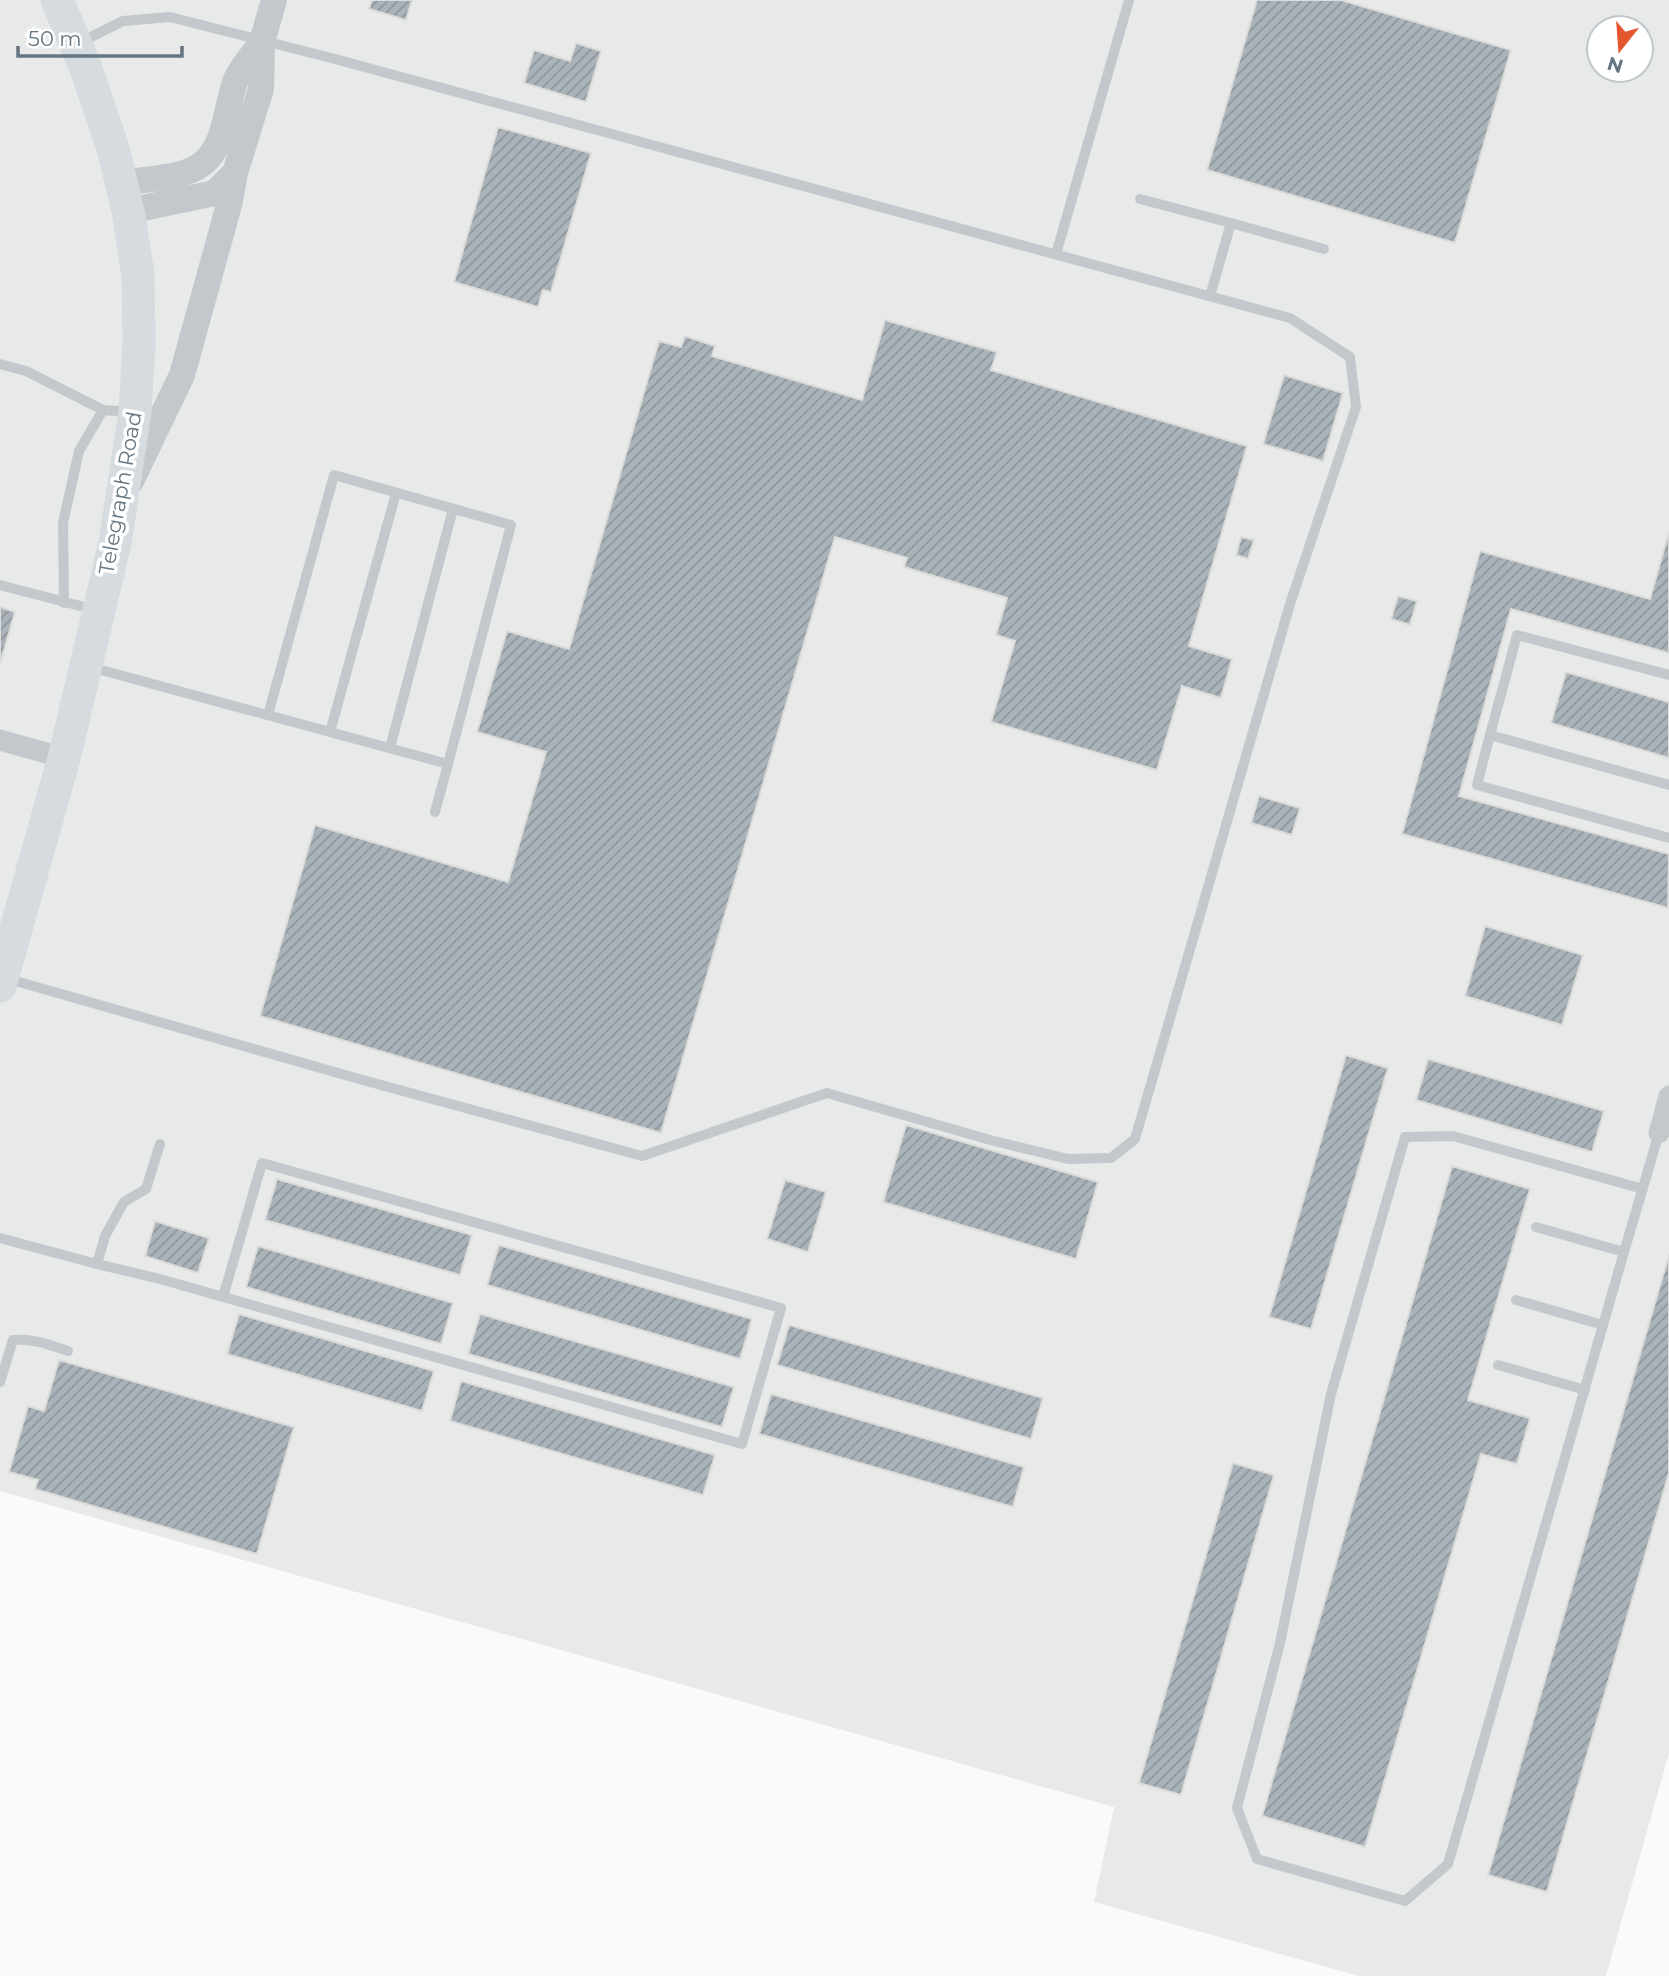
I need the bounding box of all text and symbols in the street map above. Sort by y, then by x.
scale bar [18,14,182,58]
north arrow [1585,14,1655,84]
text: 50 m [28,26,82,51]
text: N [1604,52,1626,78]
street label: Telegraph Road [93,410,147,576]

